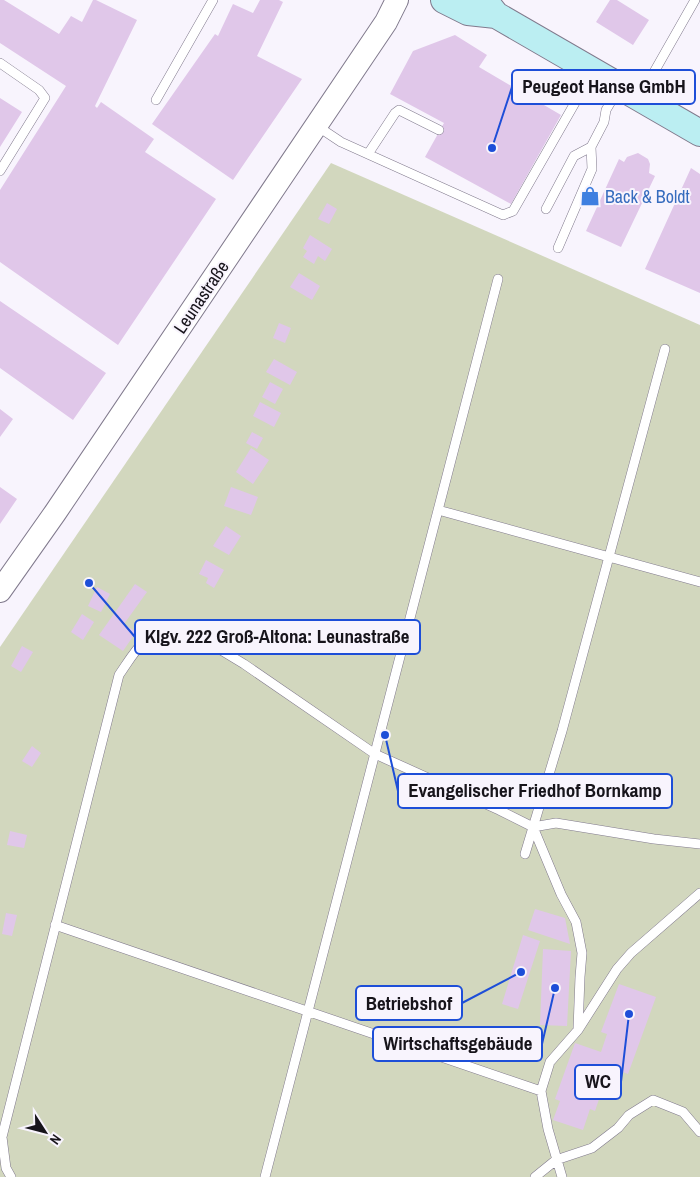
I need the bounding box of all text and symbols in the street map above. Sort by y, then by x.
callout: Peugeot Hanse GmbH [512,70,695,104]
text: Peugeot Hanse GmbH [522,73,686,99]
place label: Back & Boldt [605,184,690,209]
shop icon: Back & Boldt [579,185,601,207]
street label: Leunastraße [167,256,235,338]
callout: Klgv. 222 Groß-Altona: Leunastraße [135,620,420,654]
text: Klgv. 222 Groß-Altona: Leunastraße [145,623,410,649]
callout: Evangelischer Friedhof Bornkamp [398,774,672,808]
text: Evangelischer Friedhof Bornkamp [408,777,662,803]
callout: Betriebshof [356,986,462,1020]
text: Betriebshof [366,990,453,1016]
callout: Wirtschaftsgebäude [373,1027,542,1061]
text: Wirtschaftsgebäude [384,1030,533,1056]
callout: WC [575,1065,621,1099]
text: WC [585,1068,611,1094]
north arrow [20,1107,70,1157]
text: N [46,1131,65,1148]

